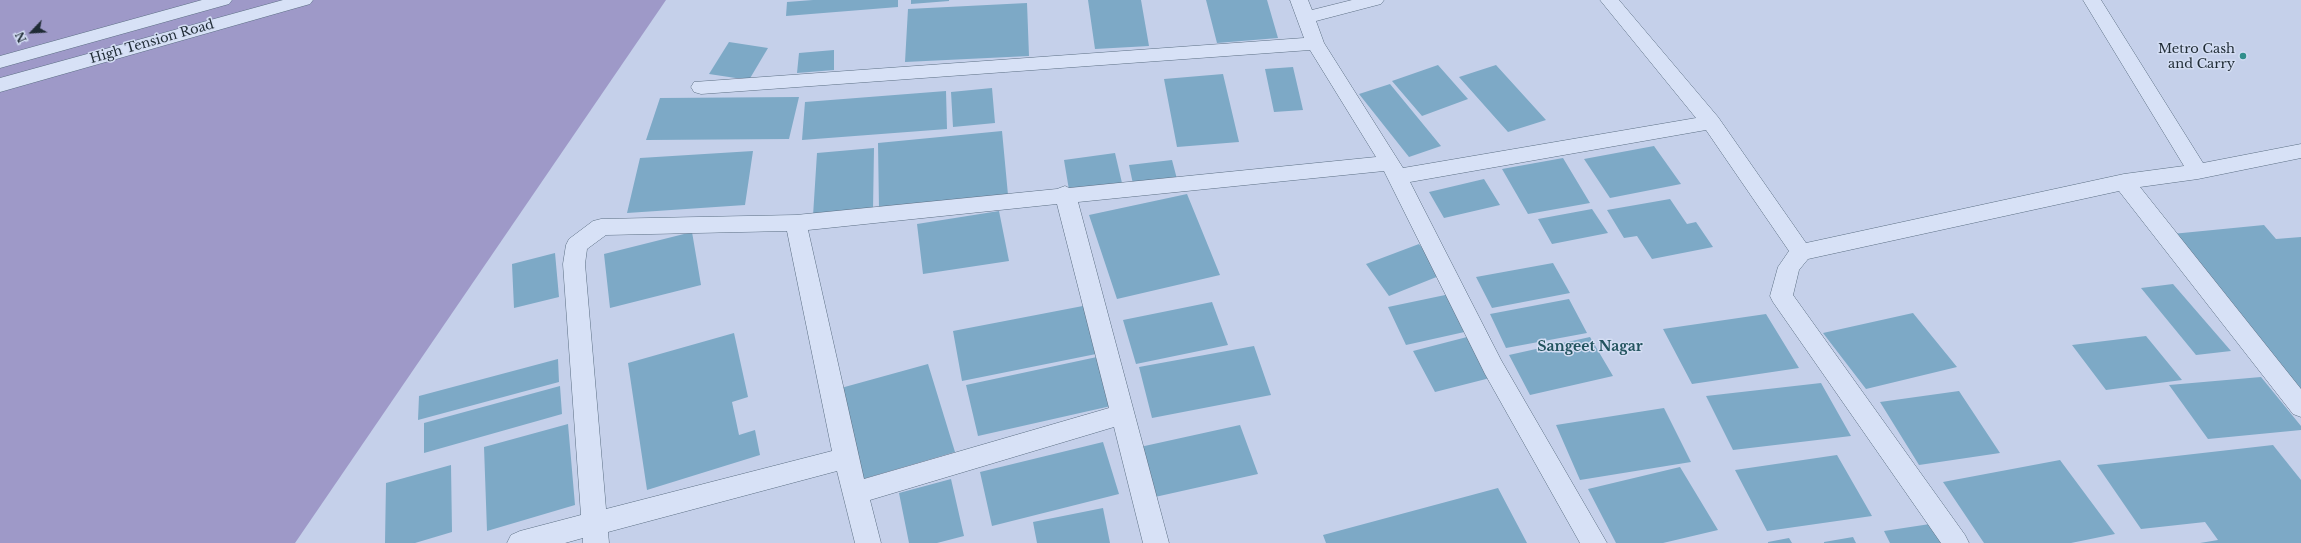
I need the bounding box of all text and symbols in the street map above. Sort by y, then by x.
north arrow [12,12,52,52]
street label: High Tension Road [88,17,216,67]
text: N [13,29,30,45]
place label: Metro Cash and Carry [2158,41,2235,72]
marker: Metro Cash and Carry [2238,51,2248,61]
district label: Sangeet Nagar [1537,339,1643,355]

